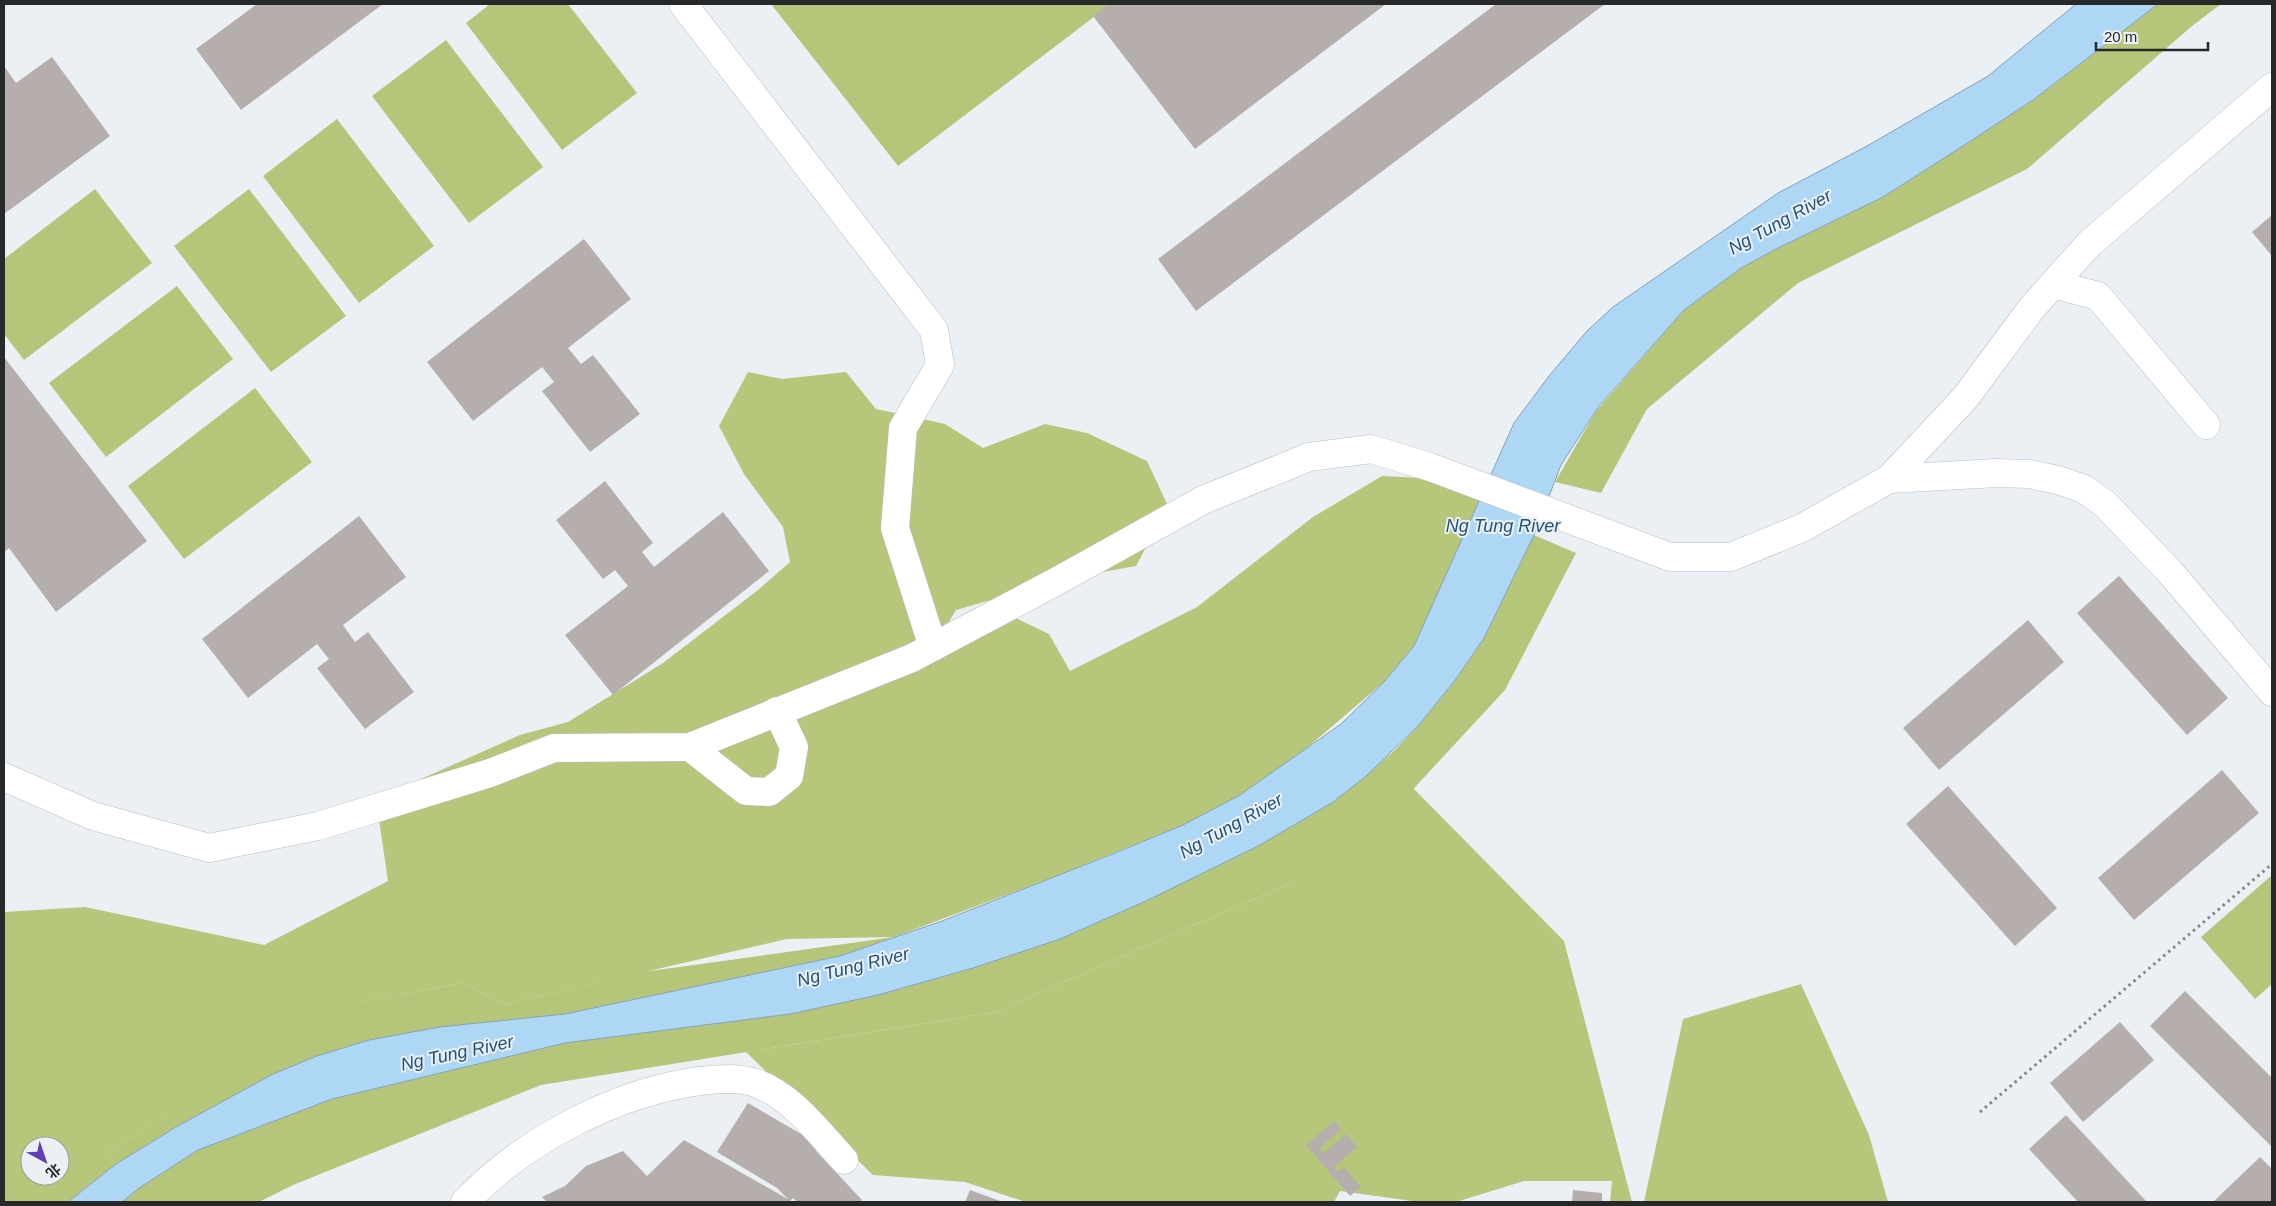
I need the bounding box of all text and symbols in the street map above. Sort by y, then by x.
scale bar [2096,20,2208,52]
text: 20 m [2104,28,2137,45]
water label: Ng Tung River [1725,185,1836,259]
water label: Ng Tung River [1446,516,1561,536]
water label: Ng Tung River [1176,789,1287,863]
water label: Ng Tung River [795,943,912,991]
water label: Ng Tung River [399,1031,516,1075]
north arrow [20,1136,70,1186]
text: 北 [43,1160,64,1182]

